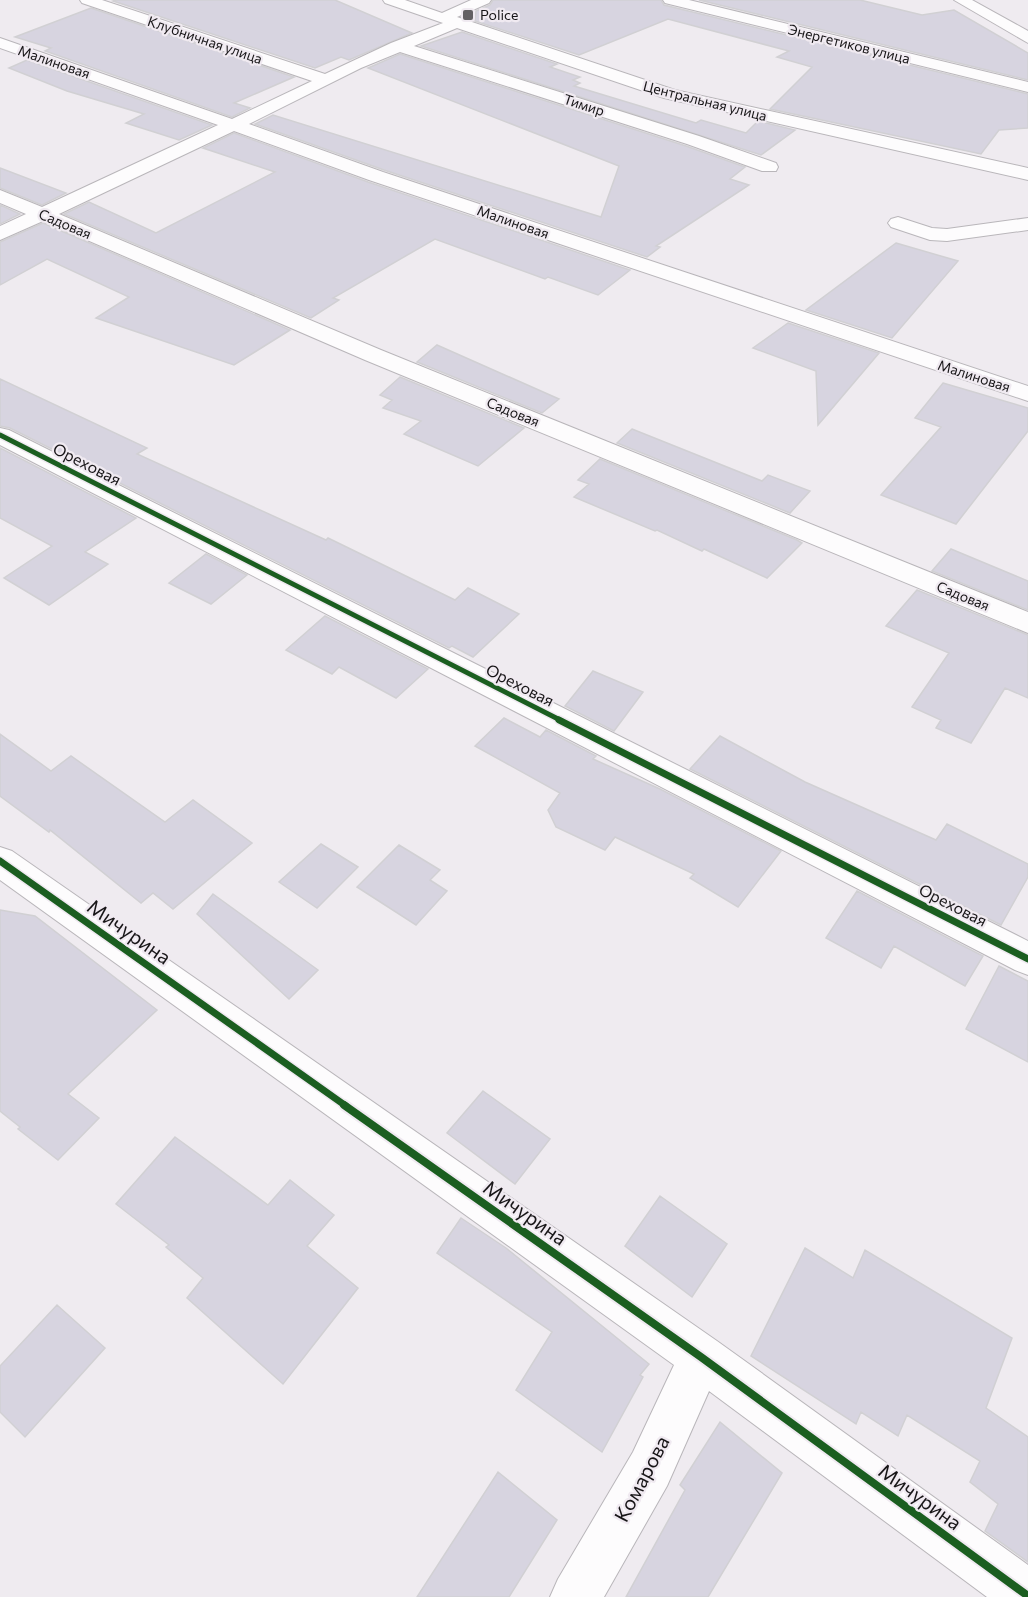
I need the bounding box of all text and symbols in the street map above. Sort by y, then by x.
place label: Police [480,6,518,23]
marker: Police [461,8,475,22]
street label: Клубничная улица [146,12,265,67]
street label: Энергетиков улица [786,20,912,67]
street label: Малиновая [16,41,92,82]
street label: Центральная улица [641,77,769,124]
street label: Тимир [562,90,607,119]
street label: Малиновая [475,201,551,242]
street label: Садовая [36,205,94,242]
street label: Малиновая [936,356,1012,395]
street label: Садовая [484,393,542,430]
street label: Ореховая [50,438,124,489]
street label: Садовая [934,577,992,614]
street label: Ореховая [483,659,557,710]
street label: Ореховая [916,879,990,930]
street label: Мичурина [83,894,176,969]
street label: Мичурина [479,1175,572,1250]
street label: Комарова [608,1431,674,1526]
street label: Мичурина [874,1458,967,1534]

